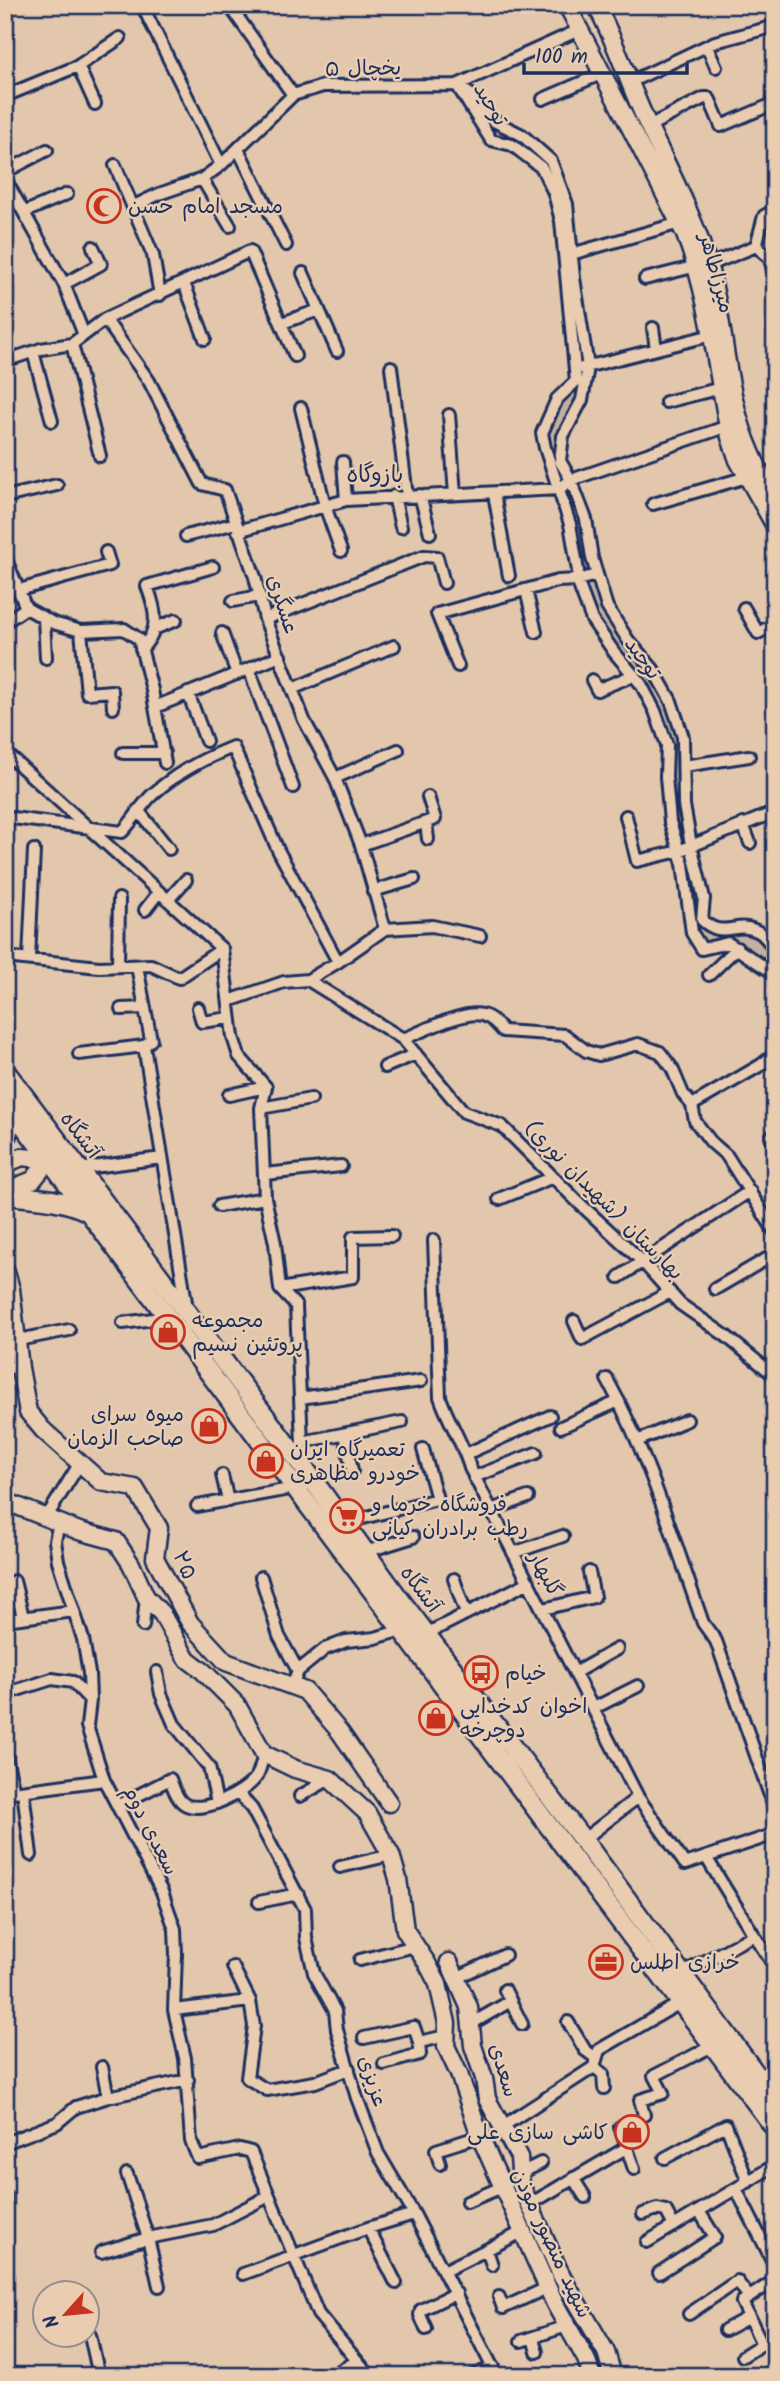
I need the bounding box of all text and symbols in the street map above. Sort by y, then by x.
scale bar [524,32,687,76]
text: 100 m [535,41,588,74]
street label: یخچال ۵ [325,52,402,87]
street label: توحید [464,76,516,134]
mosque icon: مسجد امام حسن [85,187,123,225]
place label: مسجد امام حسن [128,191,283,224]
street label: میرزاطاهر [689,228,742,317]
district label: بازوگاه [346,458,404,494]
street label: عسگری [256,570,307,638]
street label: توحید [615,630,669,688]
street label: آتشگاه [51,1105,109,1167]
street label: بهارستان (شهیدان نوری) [515,1113,691,1289]
place label: مجموعه پروتئین نسیم [192,1305,303,1362]
shop icon: مجموعه پروتئین نسیم [149,1313,187,1351]
place label: میوه سرای صاحب الزمان [67,1399,184,1456]
shop icon: میوه سرای صاحب الزمان [190,1407,228,1445]
place label: تعمیرگاه ایران خودرو مظاهری [290,1434,420,1491]
shop icon: تعمیرگاه ایران خودرو مظاهری [247,1442,285,1480]
place label: فروشگاه خرما و رطب برادران کیانی [370,1489,528,1546]
supermarket icon: فروشگاه خرما و رطب برادران کیانی [328,1497,366,1535]
street label: گلبهار [518,1544,570,1604]
street label: ۲۵ [163,1546,204,1585]
street label: آتشگاه [391,1559,449,1621]
bus stop icon: خیام [462,1654,500,1692]
place label: خیام [505,1658,547,1691]
place label: اخوان کدخدایی دوچرخه [460,1691,588,1748]
shop icon: اخوان کدخدایی دوچرخه [417,1699,455,1737]
street label: سعدی دوم [113,1780,186,1882]
office icon: خرازی اطلس [587,1943,625,1981]
place label: خرازی اطلس [630,1947,740,1980]
street label: سعدی [479,2039,526,2101]
street label: عزیزی [348,2052,395,2111]
shop icon: کاشی سازی علی [613,2113,651,2151]
place label: کاشی سازی علی [467,2117,608,2150]
street label: شهید منصور موذن [501,2163,600,2324]
north arrow [32,2280,102,2350]
text: N [37,2309,69,2333]

